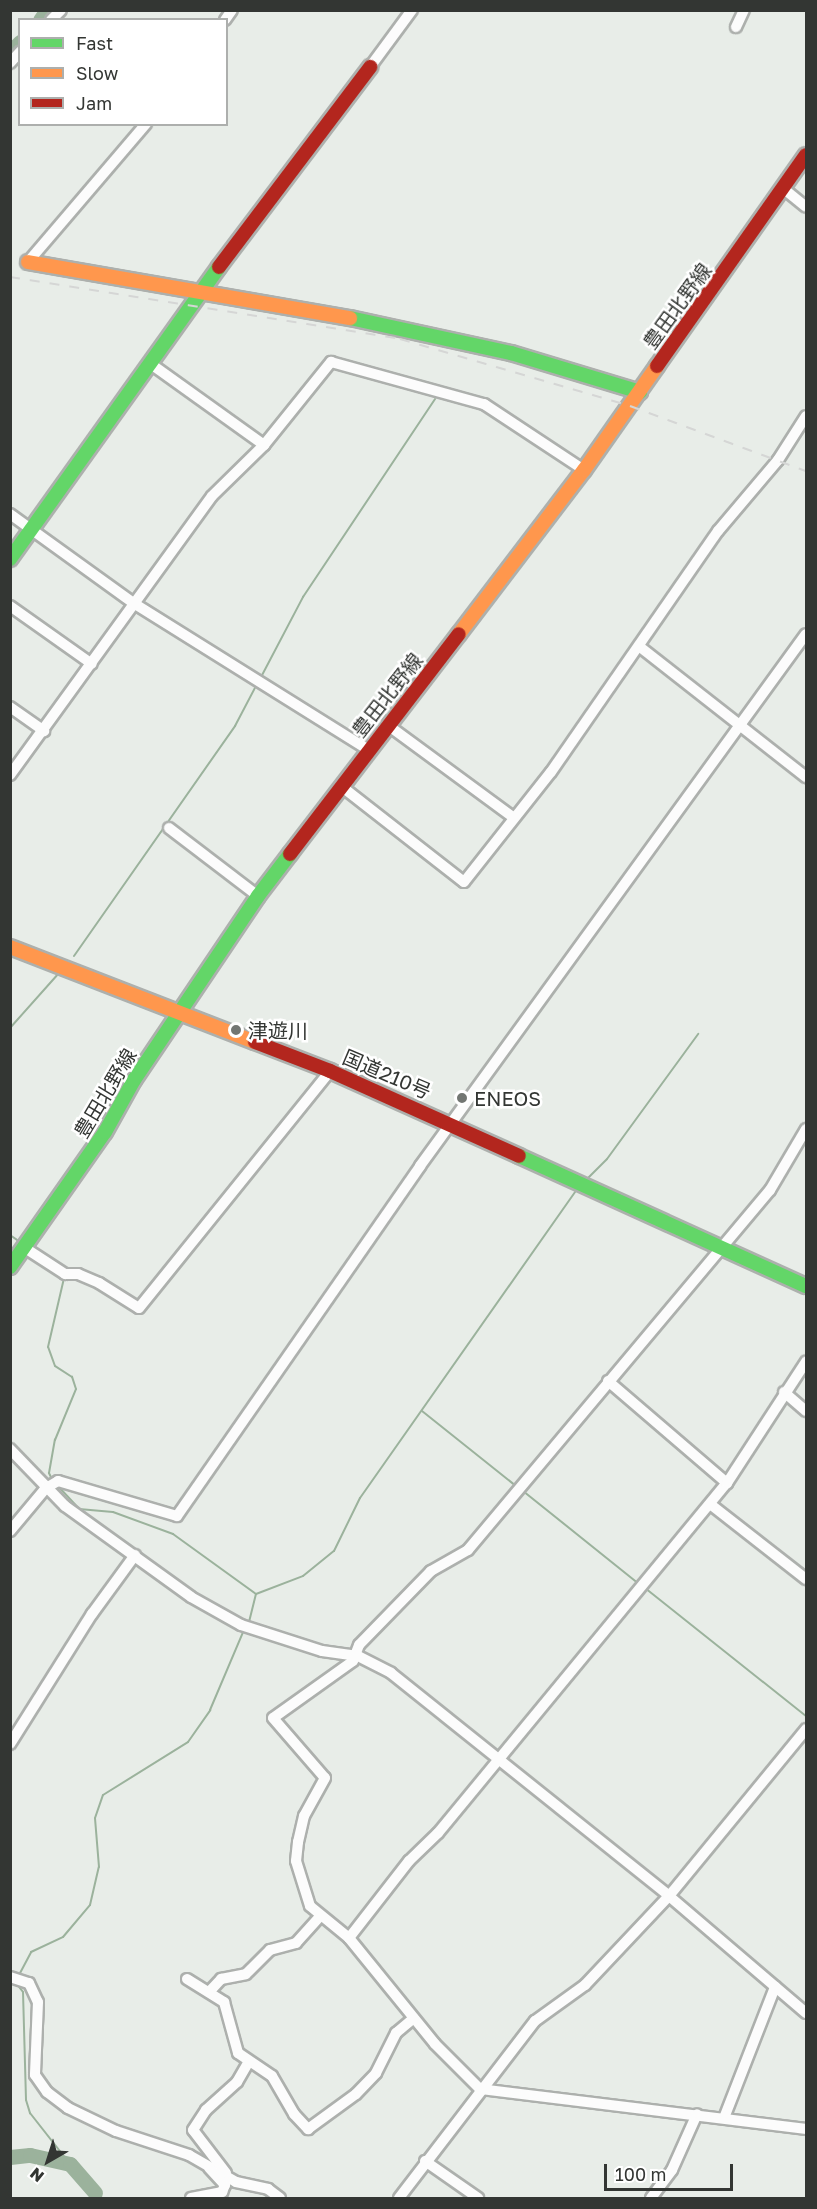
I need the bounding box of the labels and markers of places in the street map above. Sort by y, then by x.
place label: 津遊川 [248,1018,308,1042]
marker: 津遊川 [229,1023,243,1037]
place label: ENEOS [474,1086,541,1110]
marker: ENEOS [455,1091,469,1105]

